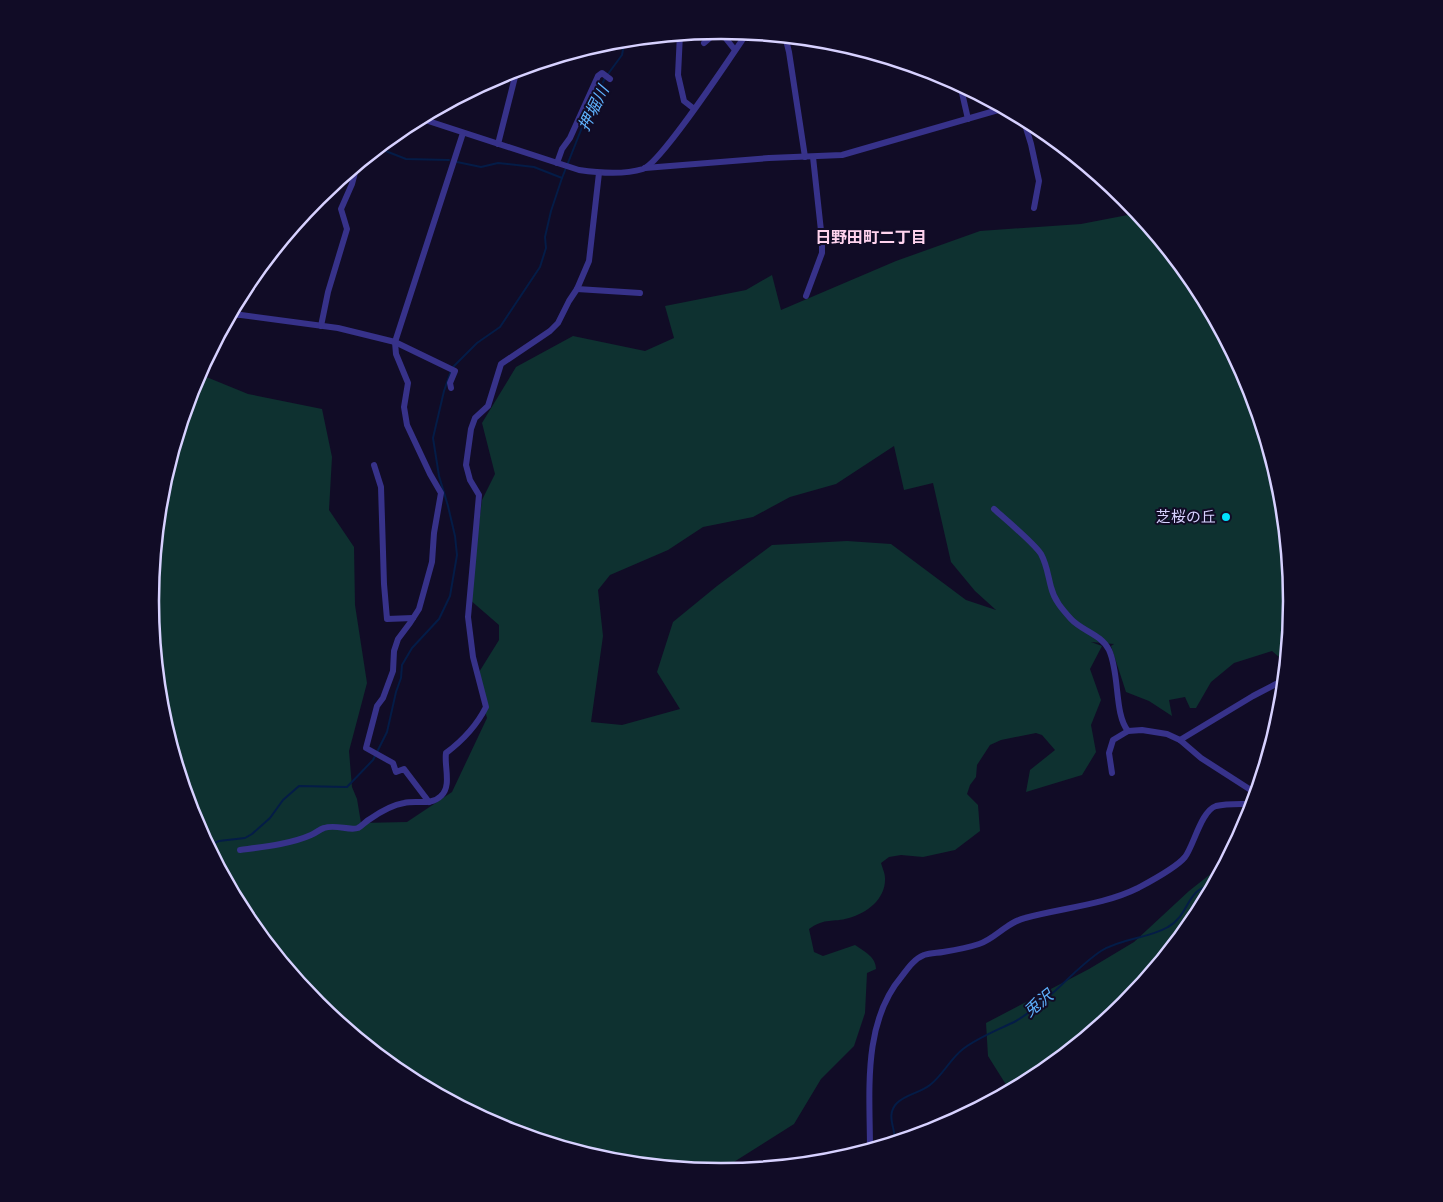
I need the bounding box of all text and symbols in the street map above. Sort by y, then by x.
water label: 押堀川 [574,81,613,134]
district label: 日野田町二丁目 [815,228,927,247]
place label: 芝桜の丘 [1156,508,1216,526]
marker: 芝桜の丘 [1220,511,1232,523]
water label: 兎沢 [1020,985,1058,1021]

